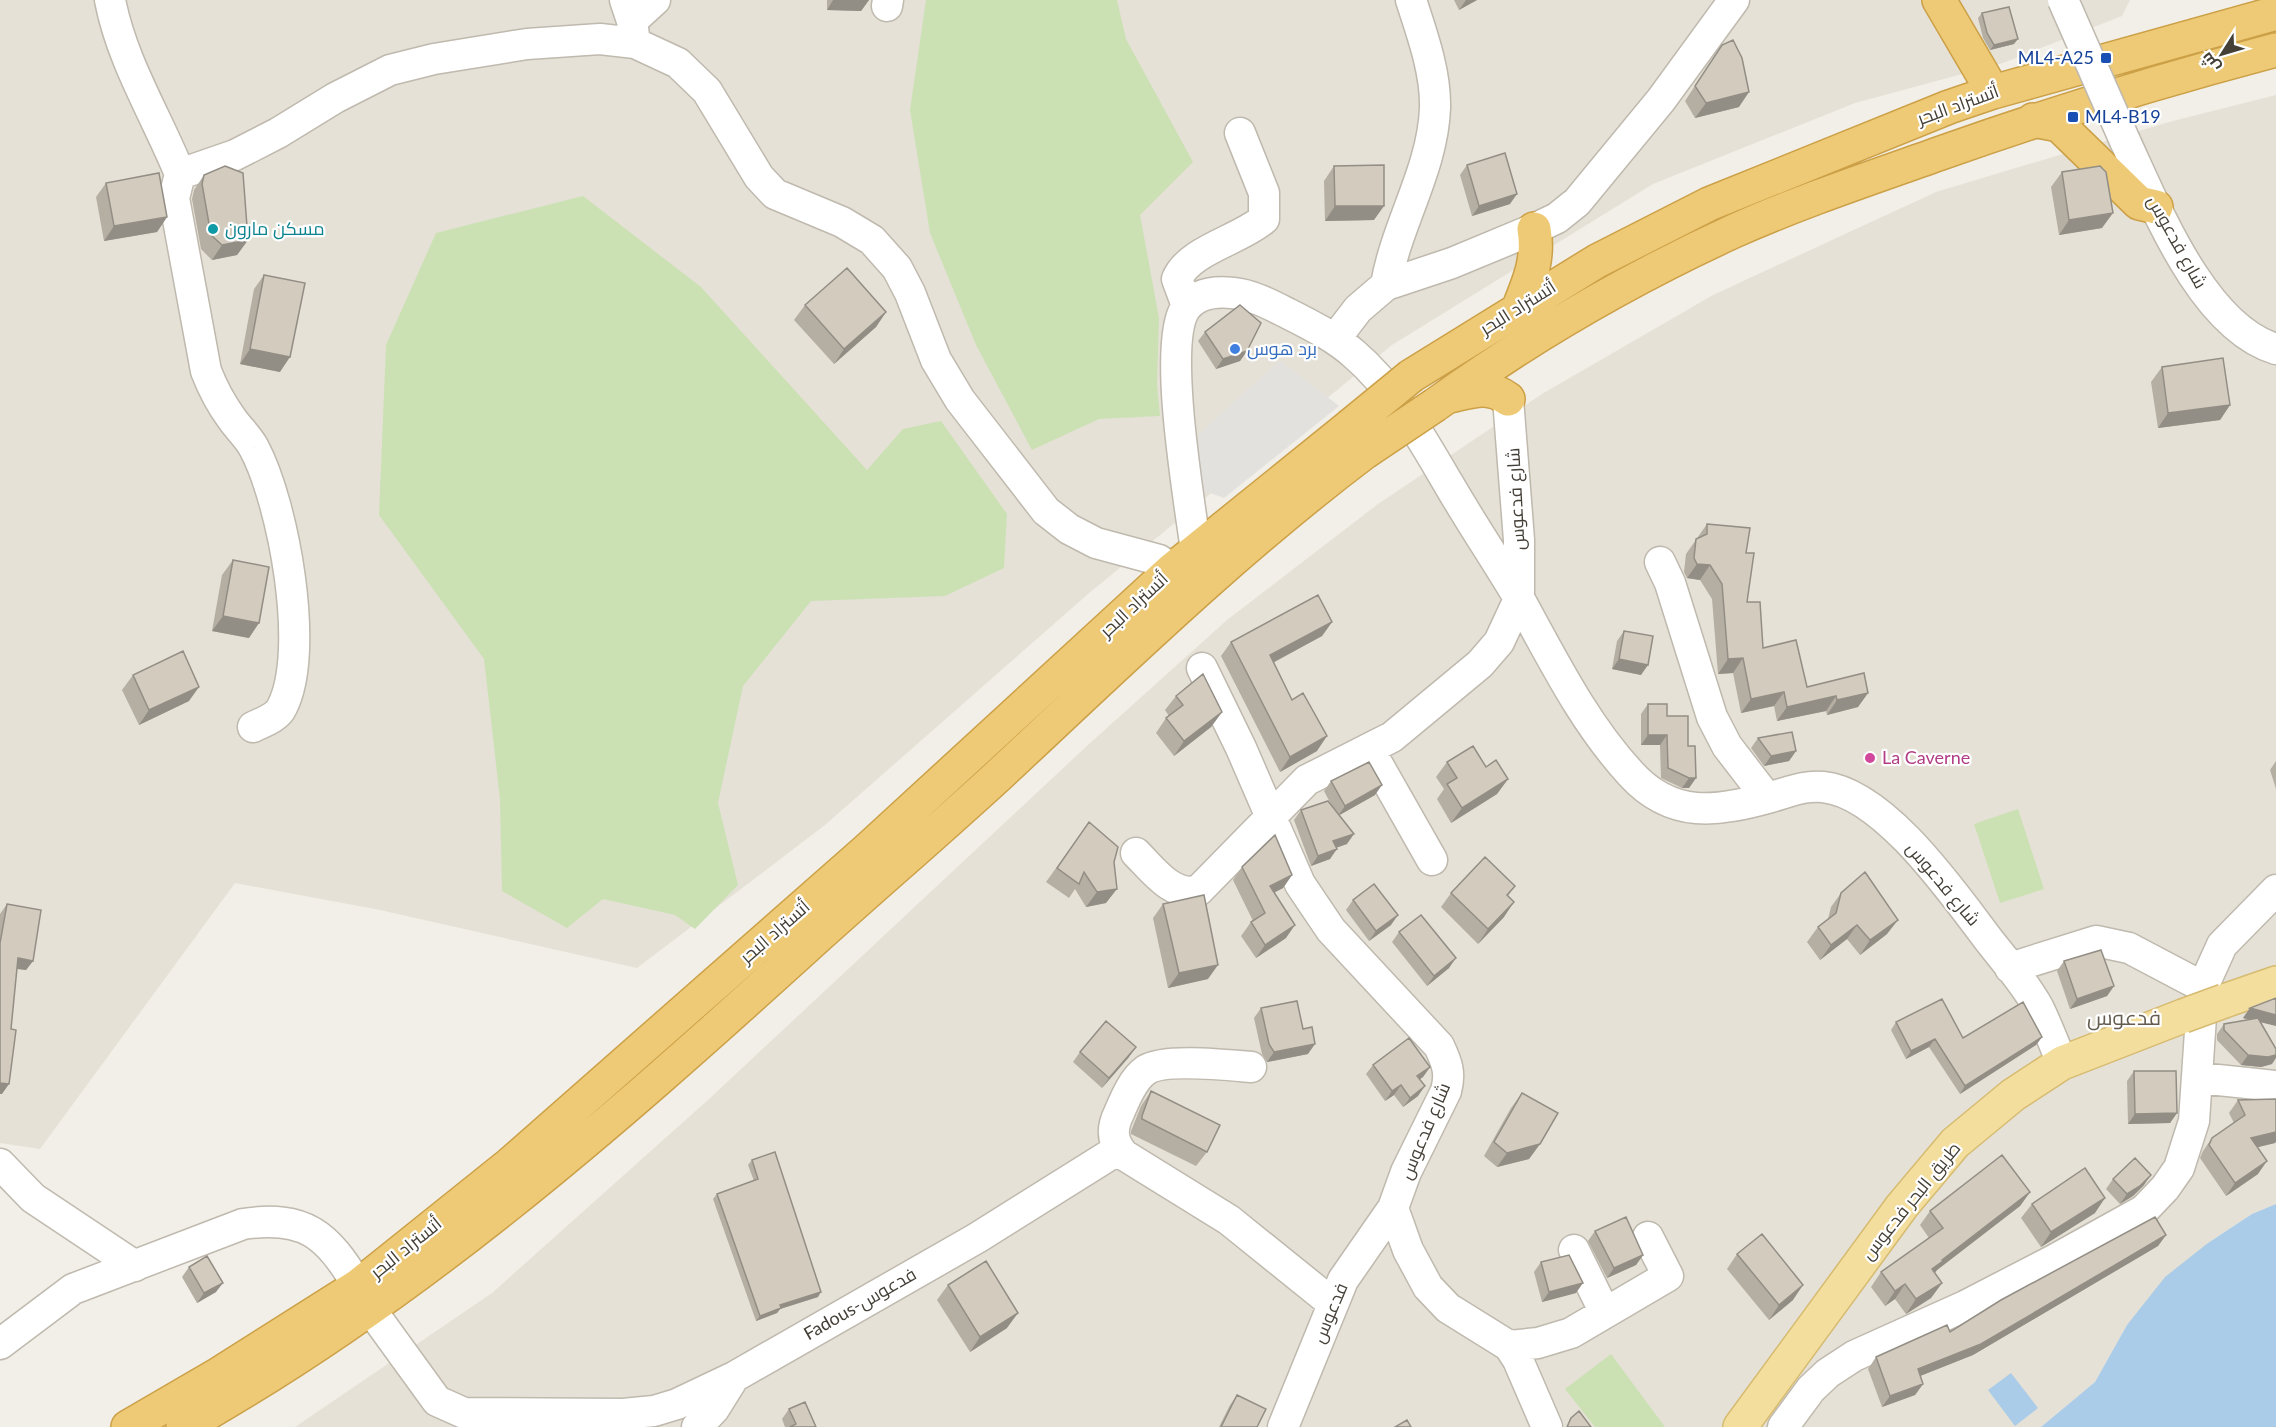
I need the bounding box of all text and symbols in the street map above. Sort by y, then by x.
north arrow [2192,24,2252,84]
place label: ML4-A25 [2018,46,2094,68]
text: ش [2196,49,2224,77]
marker: ML4-A25 [2099,51,2113,65]
street label: أتستراد البحر [1913,79,2002,130]
place label: ML4-B19 [2085,105,2161,127]
marker: ML4-B19 [2066,110,2080,124]
street label: شارع فدعوس [2142,191,2212,293]
place label: مسكن مارون [225,217,324,240]
marker: مسكن مارون [206,222,220,236]
street label: أتستراد البحر [1475,275,1560,340]
place label: برد هوس [1247,337,1317,360]
marker: برد هوس [1228,342,1242,356]
street label: شارع فدعوس [1501,447,1531,551]
street label: أتستراد البحر [1094,567,1173,643]
place label: La Caverne [1882,746,1970,768]
marker: La Caverne [1863,751,1877,765]
street label: شارع فدعوس [1901,837,1985,931]
street label: أتستراد البحر [734,895,815,969]
district label: فدعوس [2087,1004,2161,1031]
street label: شارع فدعوس [1394,1079,1456,1183]
street label: طريق البحر فدعوس [1856,1137,1966,1265]
street label: أتستراد البحر [365,1212,446,1284]
street label: Fadous-فدعوس [799,1262,920,1345]
street label: فدعوس [1307,1279,1353,1346]

